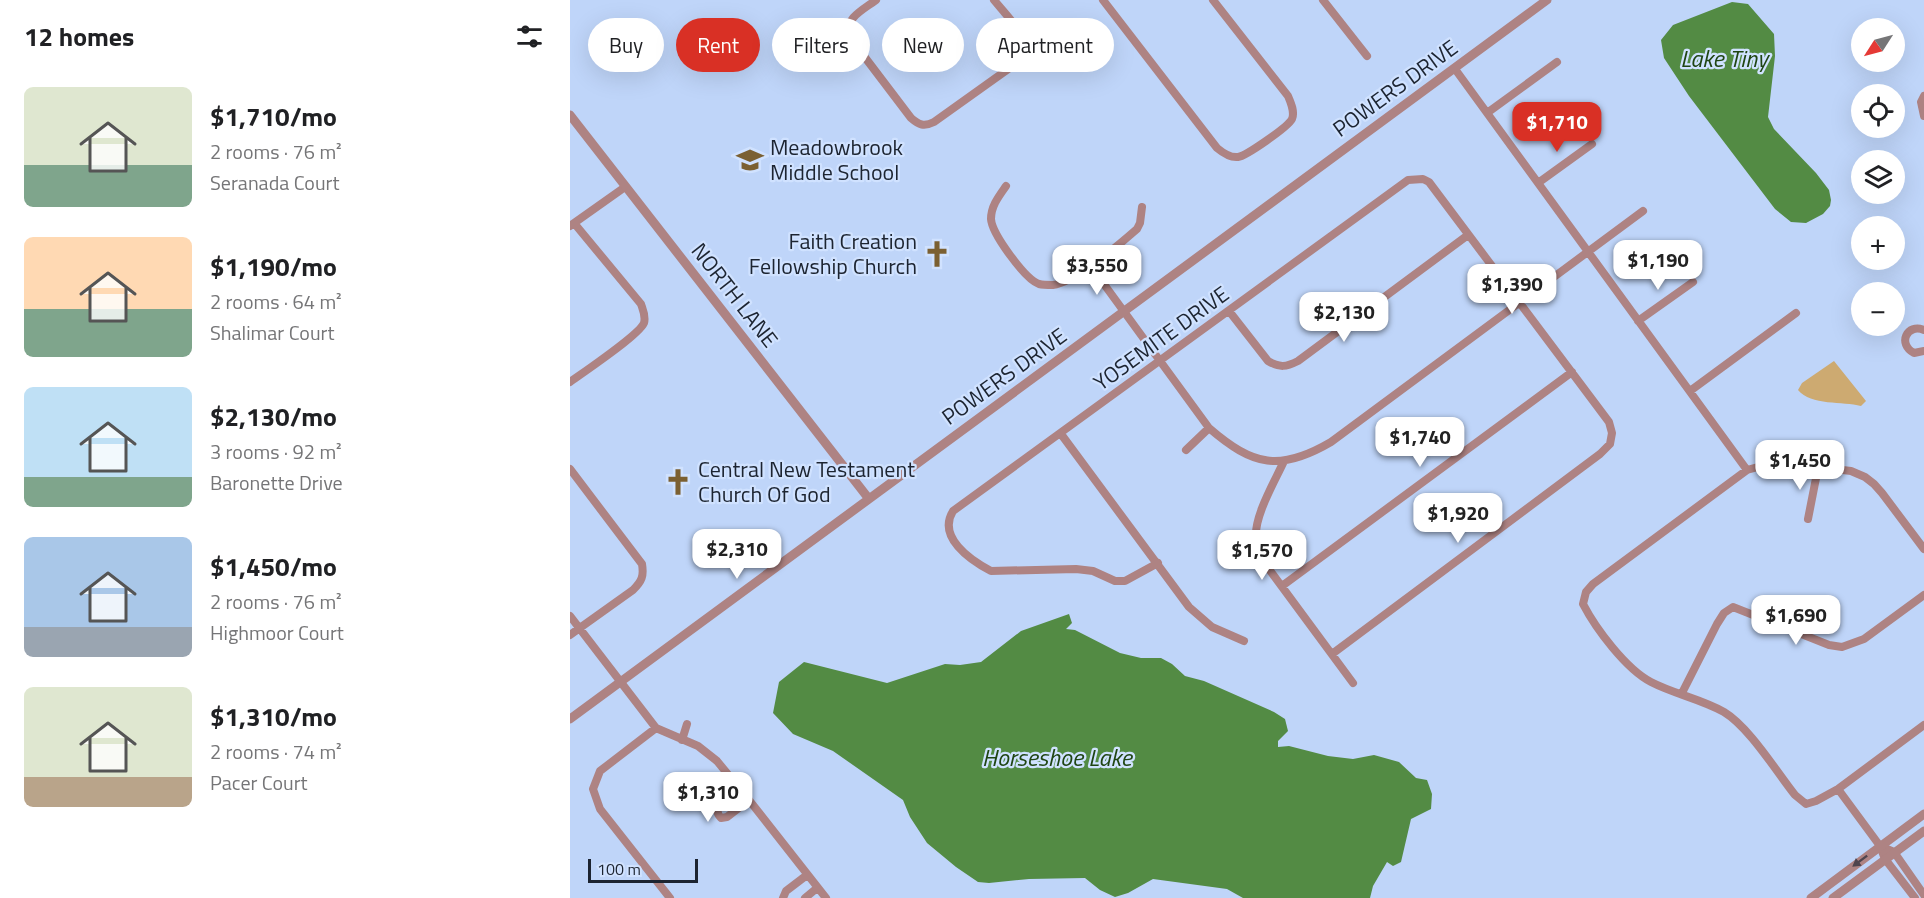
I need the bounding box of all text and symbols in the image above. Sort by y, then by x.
text: 12 homes [24,17,134,56]
chip: Buy [588,18,664,72]
chip: Rent [676,18,760,72]
chip: Filters [772,18,870,72]
chip: New [882,18,964,72]
chip: Apartment [976,18,1114,72]
north arrow [1851,18,1905,72]
map controls [1851,18,1905,336]
icon: filters [513,20,546,53]
street label: POWERS DRIVE [1325,31,1465,145]
water label: Lake Tiny [1680,40,1771,76]
button: locate [1851,84,1905,138]
text: $1,710/mo [210,97,337,136]
pin: $1,710 [1508,102,1606,153]
text: $1,710 [1526,106,1588,137]
icon: home [72,111,144,183]
place label: Meadowbrook Middle School [770,130,904,189]
text: 2 rooms · 76 m² [210,136,342,167]
school or university icon: Meadowbrook Middle School [735,145,765,175]
button: layers [1851,150,1905,204]
text: Seranada Court [210,167,339,198]
button: + [1851,216,1905,270]
place label: Faith Creation Fellowship Church [749,224,917,283]
street label: NORTH LANE [683,235,787,355]
church icon: Faith Creation Fellowship Church [922,239,952,269]
pin: $1,190 [1609,240,1707,291]
text: $1,190 [1627,244,1689,275]
pin: $3,550 [1048,245,1146,296]
text: $1,190/mo [210,247,337,286]
text: $3,550 [1066,249,1128,280]
icon: home [72,261,144,333]
pin: $1,390 [1463,264,1561,315]
text: $1,390 [1481,268,1543,299]
street label: YOSEMITE DRIVE [1086,277,1236,399]
button: − [1851,282,1905,336]
text: 2 rooms · 64 m² [210,286,342,317]
pin: $2,130 [1295,292,1393,343]
text: $2,130 [1313,296,1375,327]
text: Shalimar Court [210,317,334,348]
street label: POWERS DRIVE [934,319,1074,433]
text: $2,130/mo [210,397,337,436]
icon: home [72,411,144,483]
pin: $1,740 [1371,417,1469,468]
text: $1,740 [1389,421,1451,452]
text: 3 rooms · 92 m² [210,436,342,467]
pin: $1,450 [1751,440,1849,491]
text: $1,450 [1769,444,1831,475]
place label: Central New Testament Church Of God [698,452,915,511]
text: Baronette Drive [210,467,343,498]
church icon: Central New Testament Church Of God [663,467,693,497]
pin: $1,920 [1409,493,1507,544]
text: $1,920 [1427,497,1489,528]
pin: $2,310 [688,529,786,580]
pin: $1,570 [1213,530,1311,581]
text: $2,310 [706,533,768,564]
text: $1,570 [1231,534,1293,565]
text: $1,450/mo [210,547,337,586]
icon: home [72,561,144,633]
text: 2 rooms · 76 m² [210,586,342,617]
pin: $1,690 [1747,595,1845,646]
text: $1,690 [1765,599,1827,630]
text: Highmoor Court [210,617,344,648]
text: $1,310/mo [210,697,337,736]
icon: home [72,711,144,783]
text: 2 rooms · 74 m² [210,736,342,767]
water label: Horseshoe Lake [982,739,1134,775]
text: Pacer Court [210,767,308,798]
pin: $1,310 [659,772,757,823]
text: $1,310 [677,776,739,807]
one-way arrow [1853,855,1868,867]
scale bar [588,856,698,884]
text: 100 m [597,857,641,881]

